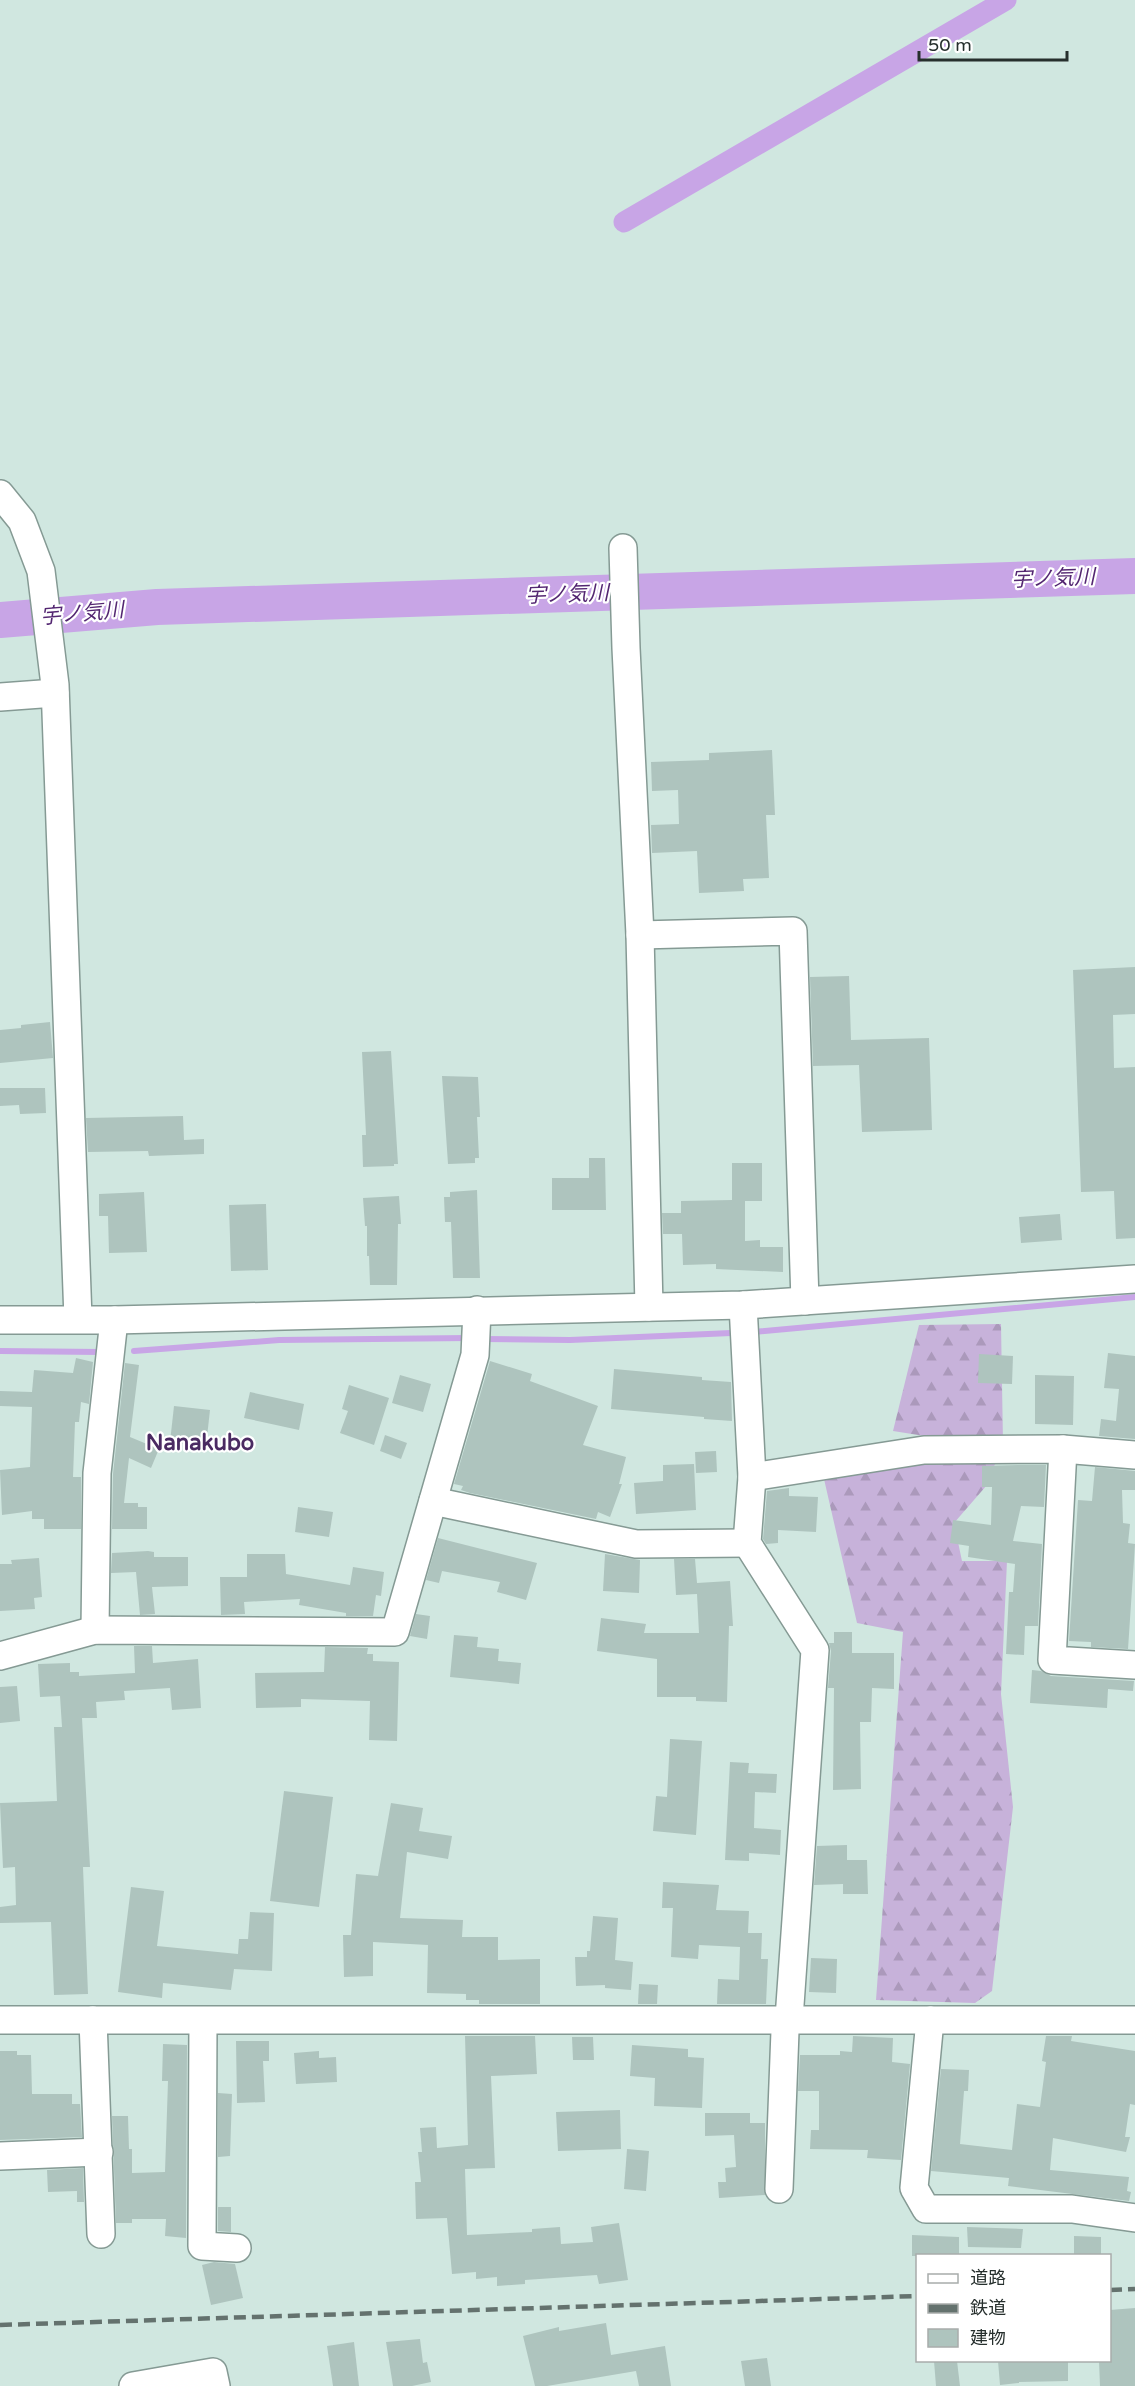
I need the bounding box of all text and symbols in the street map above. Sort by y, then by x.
scale bar [919,24,1068,62]
text: 50 m [928,34,972,56]
water label: 宇ノ気川 [1011,564,1097,592]
water label: 宇ノ気川 [525,580,611,608]
water label: 宇ノ気川 [39,597,127,630]
district label: Nanakubo [146,1430,254,1456]
legend [916,2254,1111,2362]
text: 道路 [970,2267,1006,2289]
text: 鉄道 [970,2297,1006,2319]
text: 建物 [970,2327,1006,2349]

